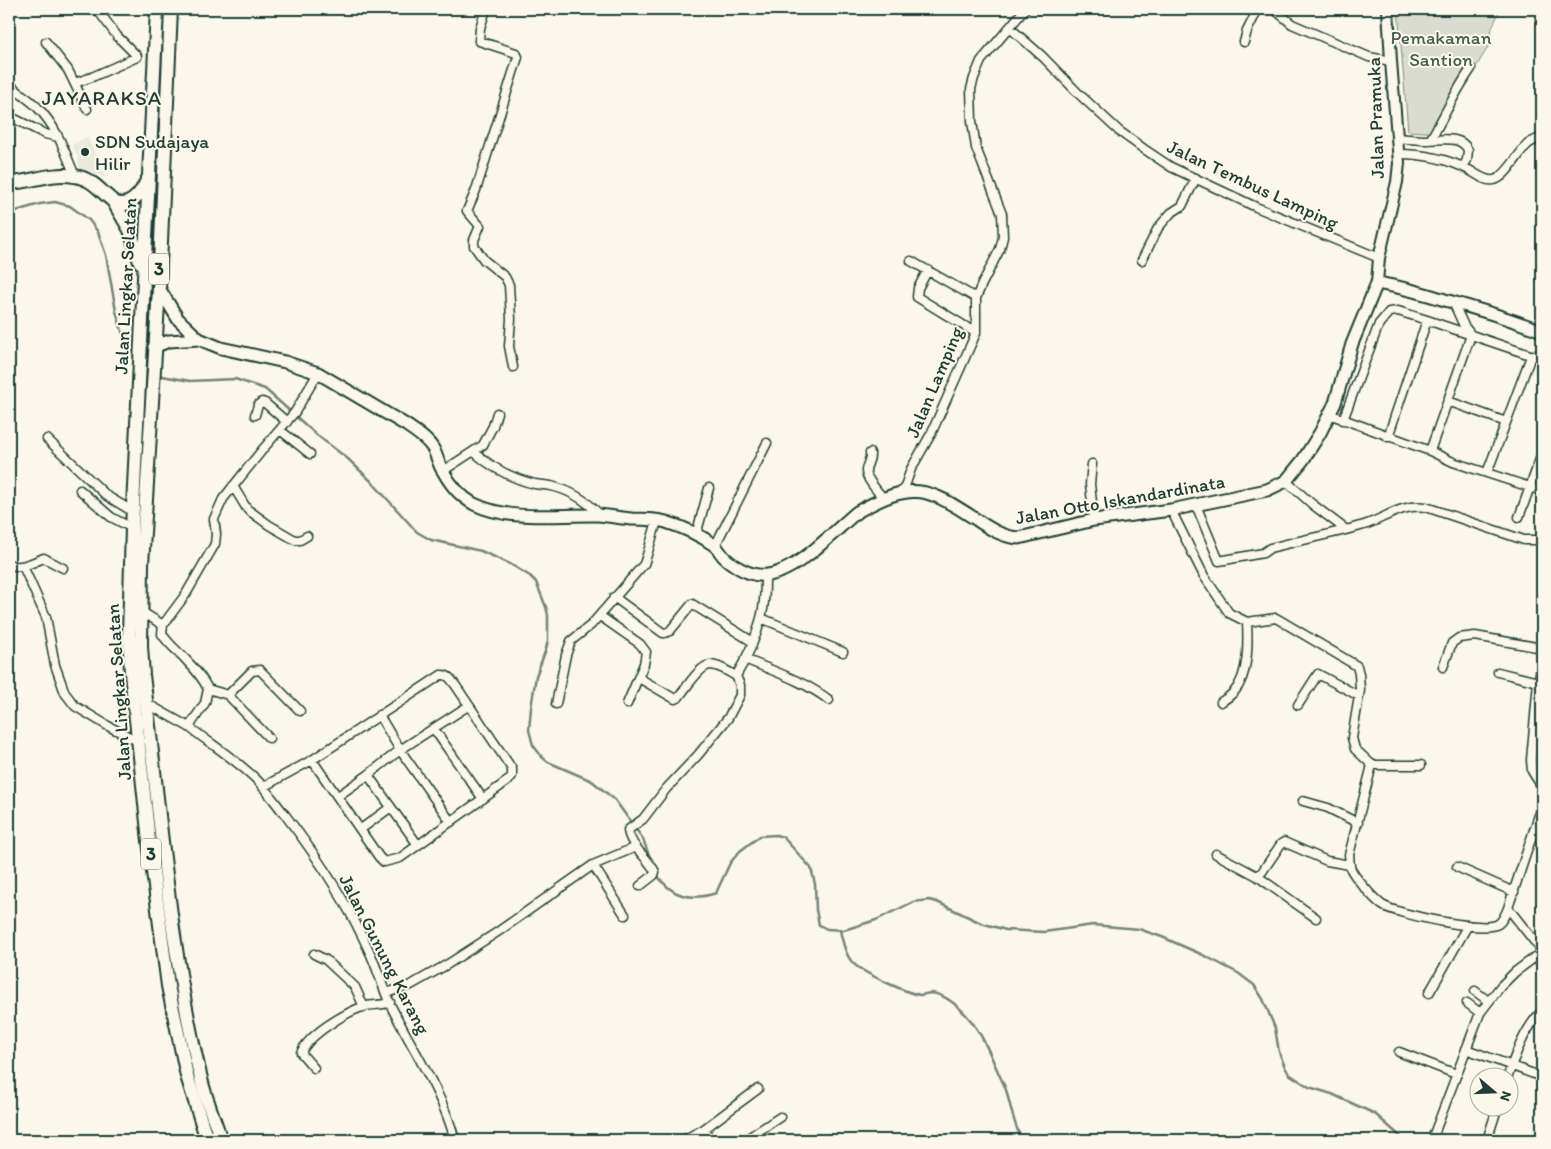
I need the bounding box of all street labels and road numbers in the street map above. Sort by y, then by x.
street label: Jalan Pramuka [1362,57,1389,179]
street label: Jalan Tembus Lamping [1163,135,1342,234]
street label: Jalan Lingkar Selatan [109,197,142,375]
road number: 3 [149,253,169,284]
street label: Jalan Lamping [901,323,968,441]
street label: Jalan Otto Iskandardinata [1014,470,1227,529]
street label: Jalan Lingkar Selatan [101,603,136,781]
road number: 3 [141,839,161,870]
street label: Jalan Gunung Karang [334,870,435,1039]

